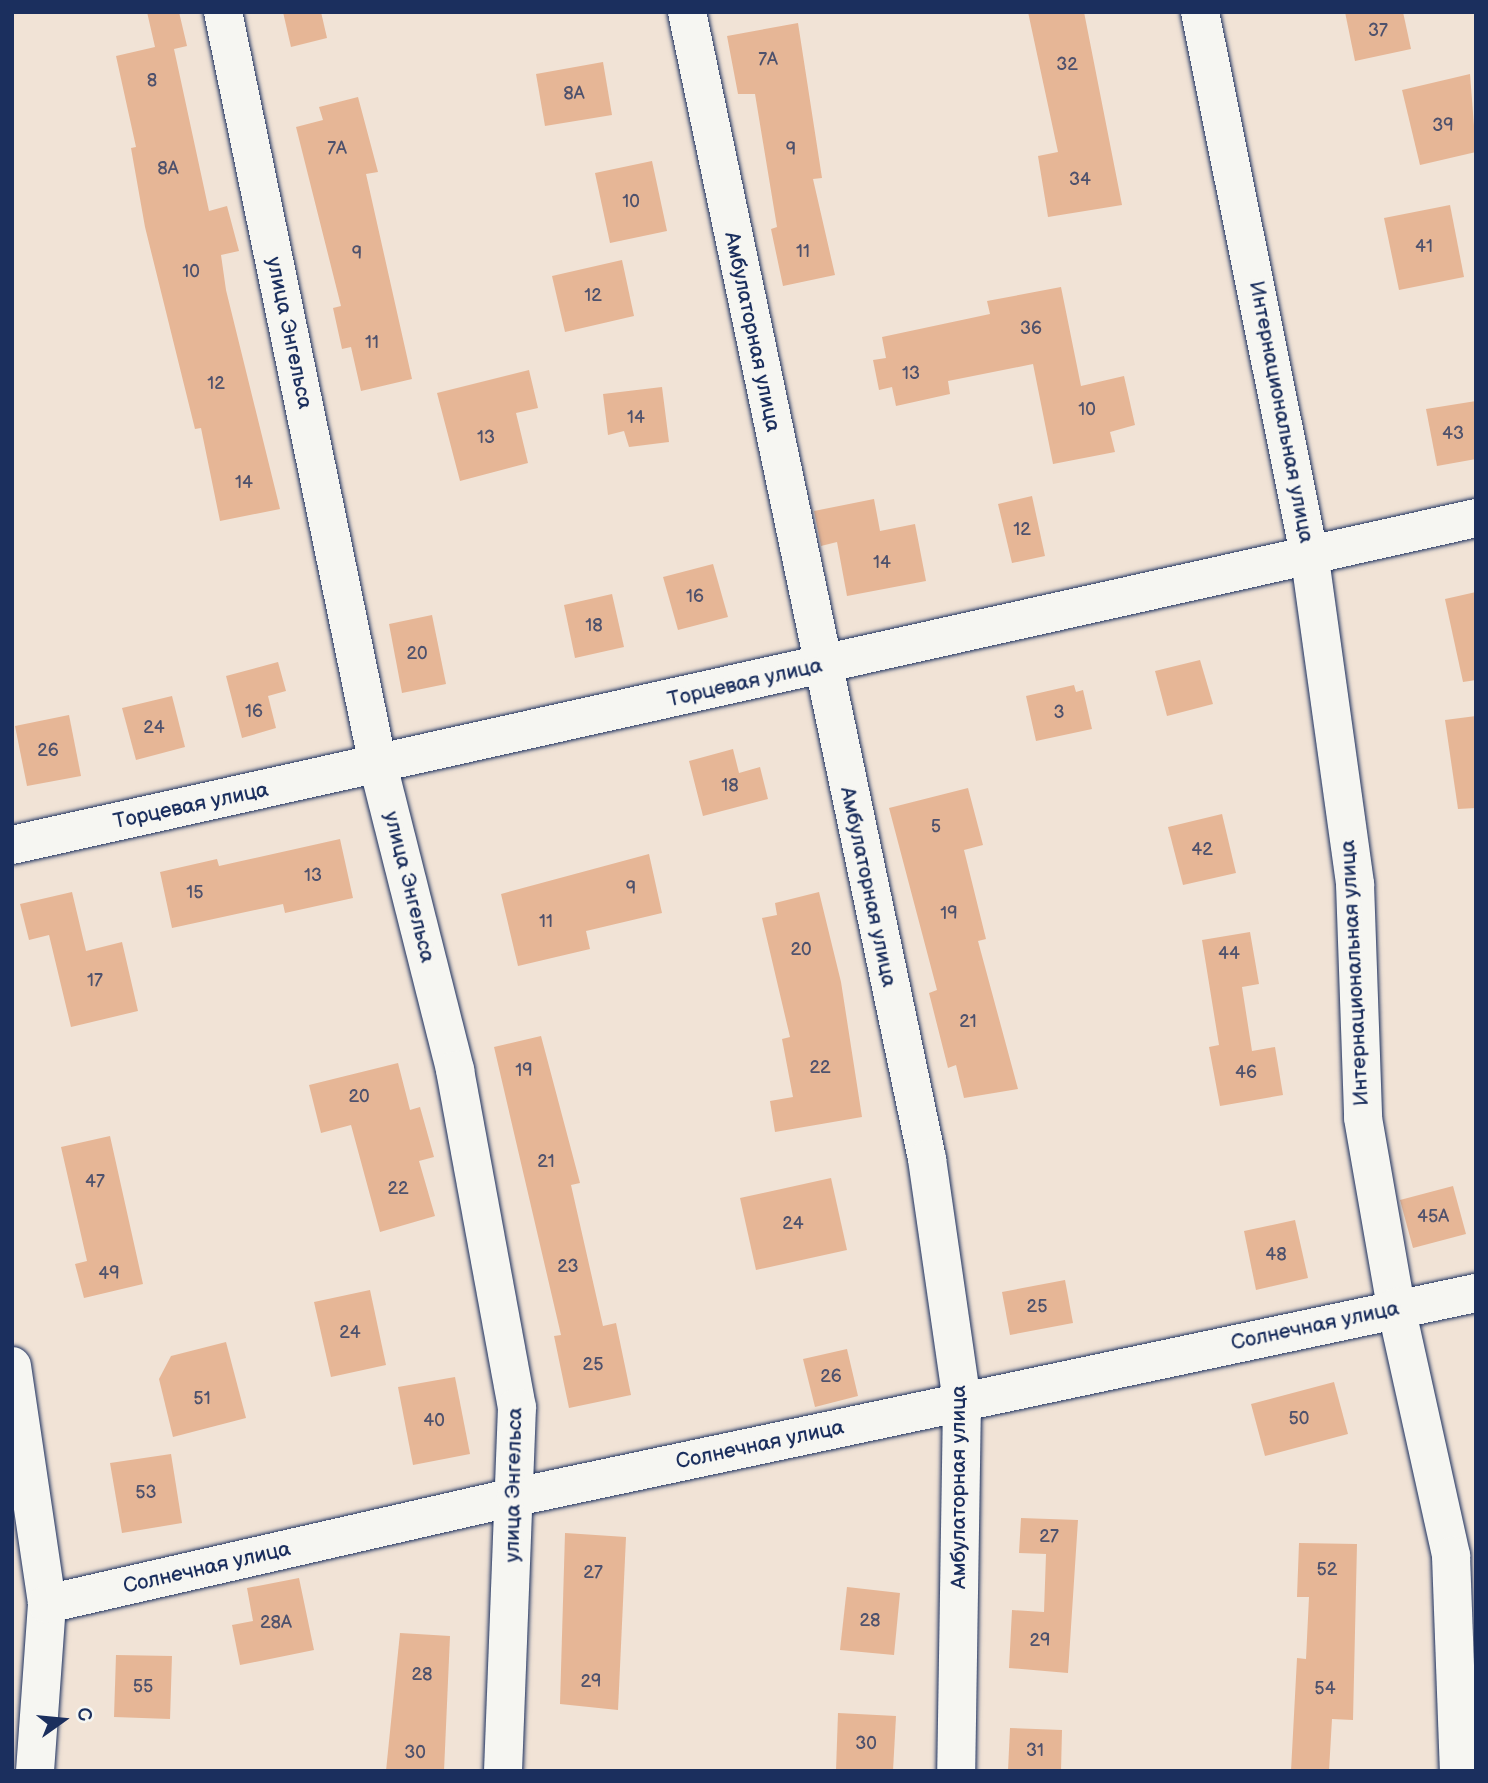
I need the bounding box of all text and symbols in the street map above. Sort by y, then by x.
house number: 37 [1368,20,1388,42]
house number: 7А [758,49,778,71]
house number: 32 [1056,54,1078,76]
house number: 8 [147,70,157,92]
house number: 8А [563,83,585,105]
house number: 39 [1432,115,1454,137]
house number: 7А [327,138,347,160]
house number: 9 [786,139,796,161]
house number: 8А [157,158,179,180]
house number: 34 [1069,169,1091,191]
house number: 10 [622,191,640,213]
street label: Амбулаторная улица [718,230,786,434]
house number: 41 [1415,236,1433,258]
house number: 11 [796,241,810,263]
house number: 9 [352,243,362,265]
street label: улица Энгельса [261,255,317,411]
house number: 10 [182,261,200,283]
street label: Интернациональная улица [1243,279,1319,545]
house number: 12 [584,285,602,307]
house number: 36 [1020,318,1042,340]
house number: 11 [365,332,379,354]
house number: 13 [902,363,920,385]
house number: 12 [207,373,225,395]
house number: 10 [1078,399,1096,421]
house number: 14 [627,407,645,429]
house number: 43 [1442,423,1464,445]
house number: 13 [477,427,495,449]
house number: 14 [235,472,253,494]
house number: 12 [1013,519,1031,541]
house number: 14 [873,552,891,574]
house number: 16 [686,586,704,608]
house number: 18 [585,615,603,637]
house number: 20 [406,643,428,665]
street label: Торцевая улица [665,653,825,713]
house number: 16 [245,701,263,723]
house number: 3 [1053,702,1065,724]
house number: 24 [143,717,165,739]
house number: 26 [37,740,59,762]
house number: 18 [721,775,739,797]
street label: Торцевая улица [111,777,271,835]
street label: Амбулаторная улица [834,785,902,989]
street label: улица Энгельса [378,809,440,965]
house number: 5 [931,816,941,838]
house number: 42 [1191,839,1213,861]
street label: Интернациональная улица [1335,839,1375,1107]
house number: 13 [304,865,322,887]
house number: 9 [626,878,636,900]
house number: 15 [186,882,204,904]
house number: 19 [940,903,958,925]
house number: 11 [539,911,553,933]
house number: 20 [790,939,812,961]
house number: 44 [1218,943,1240,965]
house number: 17 [87,970,103,992]
house number: 21 [959,1011,977,1033]
house number: 22 [809,1057,831,1079]
house number: 19 [515,1060,533,1082]
house number: 46 [1235,1062,1257,1084]
house number: 20 [348,1086,370,1108]
house number: 21 [537,1151,555,1173]
house number: 47 [85,1171,105,1193]
house number: 22 [387,1178,409,1200]
house number: 45А [1417,1206,1449,1228]
house number: 24 [782,1213,804,1235]
house number: 48 [1265,1244,1287,1266]
house number: 23 [557,1256,579,1278]
house number: 49 [98,1263,120,1285]
house number: 25 [1027,1296,1047,1318]
street label: Солнечная улица [1229,1296,1401,1356]
house number: 24 [339,1322,361,1344]
house number: 25 [583,1354,603,1376]
house number: 26 [820,1366,842,1388]
street label: Амбулаторная улица [946,1385,972,1589]
house number: 51 [193,1388,211,1410]
street label: улица Энгельса [500,1407,528,1563]
house number: 50 [1289,1408,1309,1430]
house number: 40 [423,1410,445,1432]
street label: Солнечная улица [674,1415,846,1475]
house number: 53 [135,1482,157,1504]
house number: 27 [1039,1526,1059,1548]
street label: Солнечная улица [121,1536,293,1600]
house number: 52 [1317,1559,1337,1581]
house number: 27 [583,1562,603,1584]
house number: 28 [859,1610,881,1632]
house number: 28А [260,1612,292,1634]
house number: 29 [1029,1630,1051,1652]
house number: 28 [411,1664,433,1686]
house number: 29 [580,1671,602,1693]
house number: 55 [133,1676,153,1698]
house number: 54 [1314,1678,1336,1700]
north arrow [28,1685,98,1755]
text: С [71,1705,97,1724]
house number: 30 [855,1733,877,1755]
house number: 31 [1026,1740,1044,1762]
house number: 30 [404,1742,426,1764]

